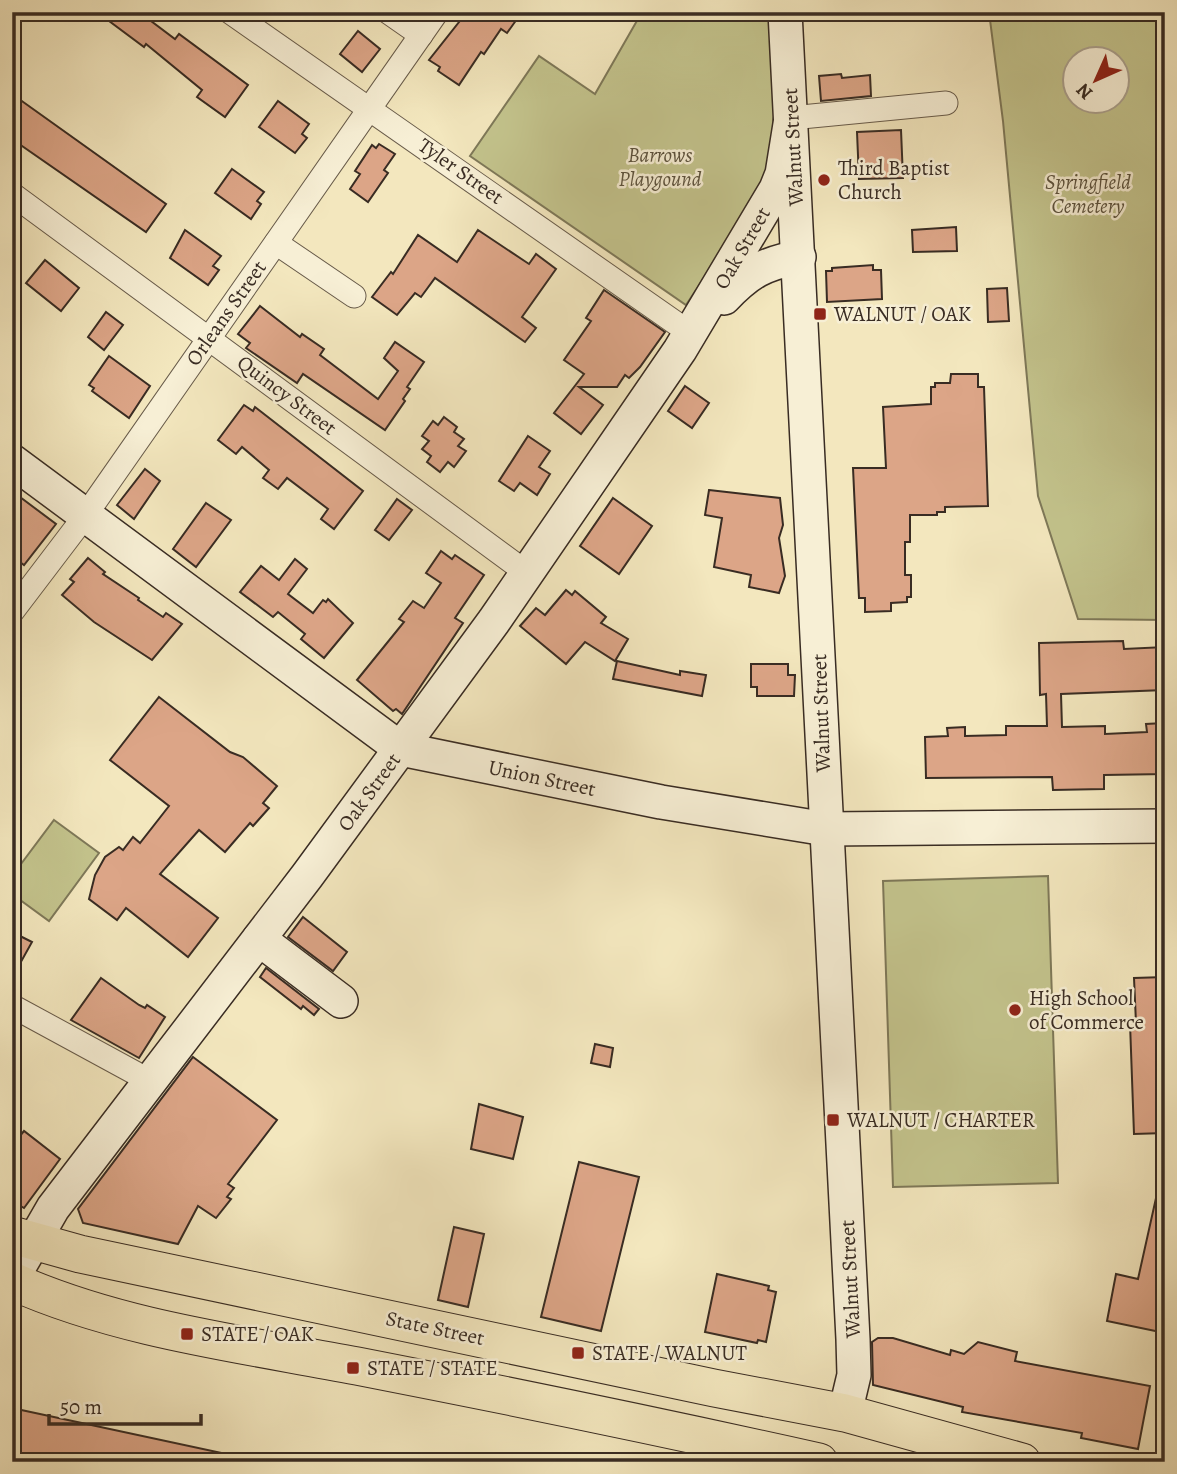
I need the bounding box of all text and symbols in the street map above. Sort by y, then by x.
north arrow [1062,46,1132,116]
text: N [1070,77,1099,105]
street label: Walnut Street [776,87,810,208]
street label: Tyler Street [413,131,509,211]
park label: Barrows Playgound [618,141,702,193]
place label: Third Baptist Church [838,154,950,206]
park label: Springfield Cemetery [1045,168,1131,220]
marker: Third Baptist Church [816,172,832,188]
street label: Oak Street [707,202,777,294]
street label: Orleans Street [179,255,273,371]
place label: WALNUT / OAK [833,300,971,328]
marker: WALNUT / OAK [812,306,828,322]
street label: Quincy Street [232,348,342,442]
street label: Walnut Street [805,653,837,774]
street label: Oak Street [331,747,407,837]
street label: Union Street [486,753,598,803]
place label: High School of Commerce [1029,984,1144,1036]
marker: High School of Commerce [1007,1002,1023,1018]
place label: WALNUT / CHARTER [846,1106,1035,1134]
marker: WALNUT / CHARTER [825,1112,841,1128]
street label: Walnut Street [833,1219,867,1340]
street label: State Street [383,1304,487,1352]
place label: STATE / OAK [201,1320,314,1348]
marker: STATE / OAK [179,1326,195,1342]
place label: STATE / WALNUT [592,1339,747,1367]
marker: STATE / WALNUT [570,1345,586,1361]
place label: STATE / STATE [367,1354,498,1382]
marker: STATE / STATE [345,1360,361,1376]
scale bar [49,1383,201,1427]
text: 50 m [60,1393,102,1421]

